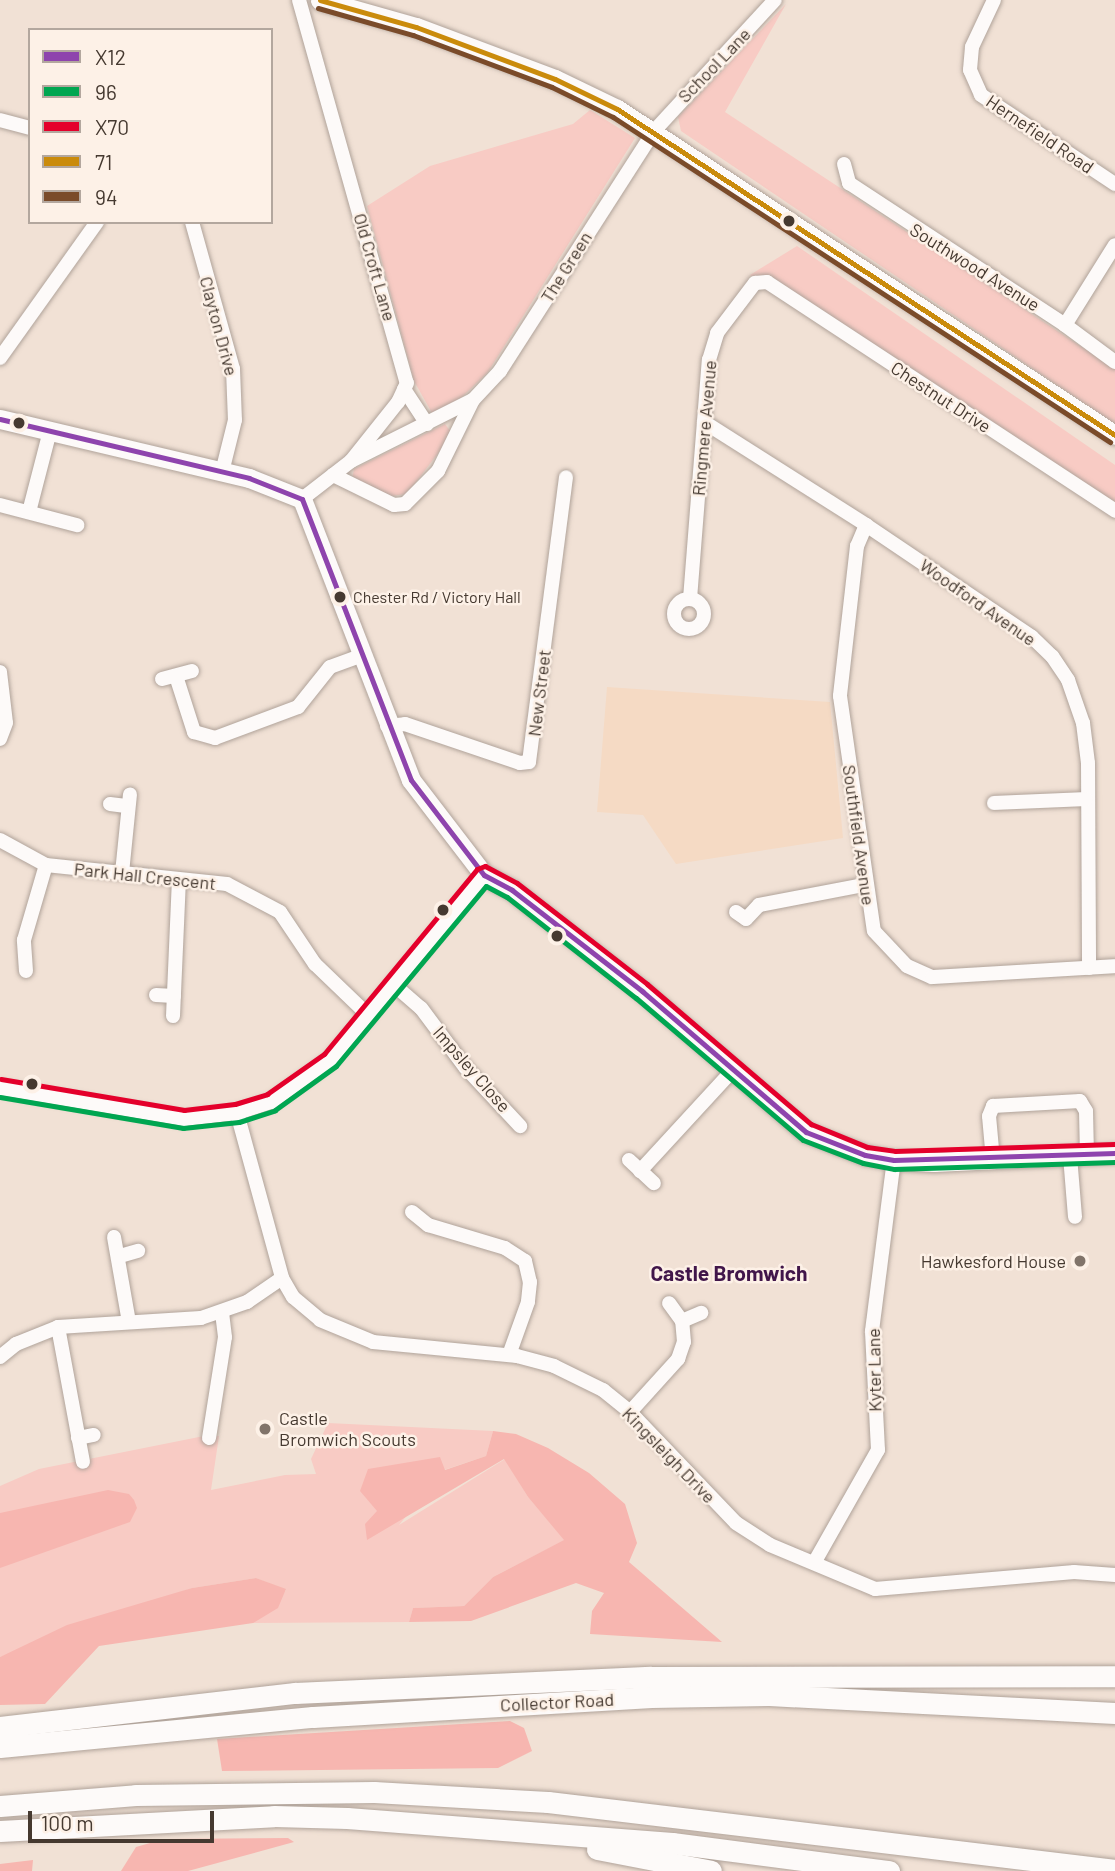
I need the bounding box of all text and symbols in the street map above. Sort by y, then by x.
street label: School Lane [673,23,755,107]
legend [28,28,273,224]
text: X12 [95,44,126,69]
text: 96 [95,79,117,104]
street label: Hernefield Road [982,90,1098,178]
text: X70 [95,114,129,139]
text: 71 [95,149,112,174]
text: 94 [95,184,118,209]
street label: Old Croft Lane [349,211,401,323]
unlabelled marker [782,214,796,228]
street label: Southwood Avenue [906,218,1044,316]
street label: The Green [536,228,596,306]
street label: Clayton Drive [195,274,243,378]
street label: Chestnut Drive [887,357,995,437]
street label: Ringmere Avenue [687,359,721,497]
unlabelled marker [12,416,26,430]
street label: Woodford Avenue [916,554,1040,650]
place label: Chester Rd / Victory Hall [353,587,521,607]
marker: Chester Rd / Victory Hall [333,590,347,604]
street label: New Street [523,648,555,738]
street label: Southfield Avenue [838,763,880,907]
street label: Park Hall Crescent [73,858,217,894]
unlabelled marker [436,903,450,917]
unlabelled marker [550,929,564,943]
street label: Impsley Close [429,1022,515,1116]
unlabelled marker [25,1077,39,1091]
place label: Hawkesford House [921,1250,1066,1272]
marker: Hawkesford House [1072,1253,1088,1269]
district label: Castle Bromwich [650,1260,808,1286]
street label: Kyter Lane [862,1328,886,1412]
street label: Kingsleigh Drive [618,1403,720,1507]
place label: Castle Bromwich Scouts [279,1408,416,1450]
marker: Castle Bromwich Scouts [257,1421,273,1437]
street label: Collector Road [500,1688,614,1716]
scale bar [32,1798,217,1842]
text: 100 m [41,1810,94,1835]

